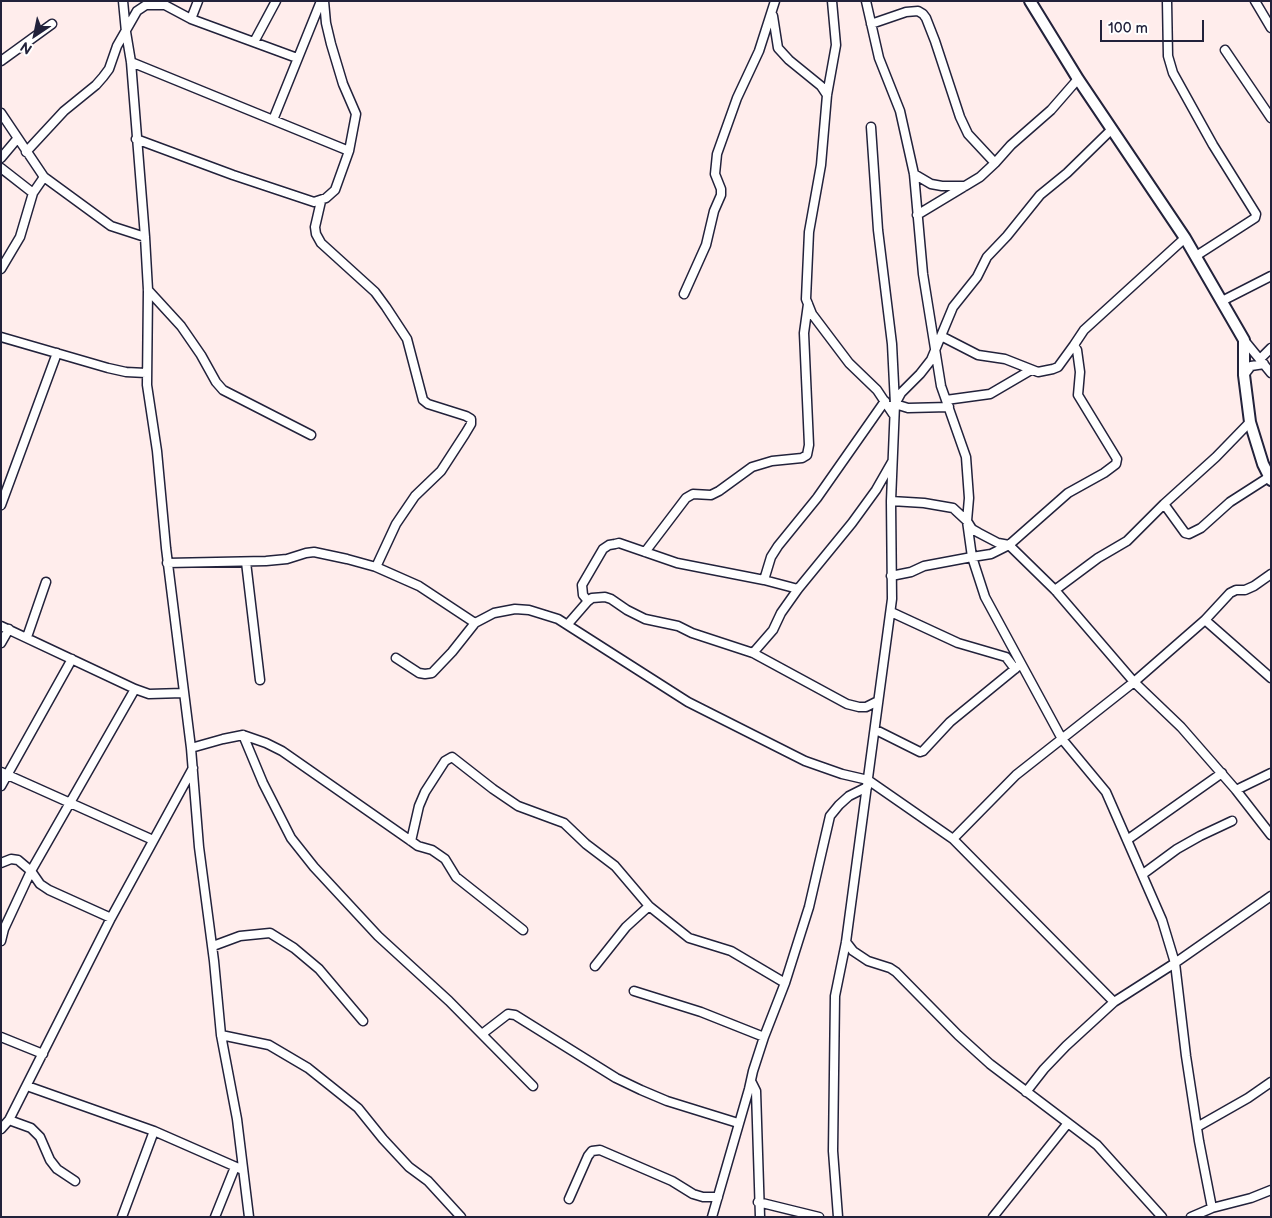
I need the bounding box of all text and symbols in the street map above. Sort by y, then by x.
north arrow [10,10,60,60]
scale bar [1102,10,1206,42]
text: 100 m [1108,19,1148,38]
text: N [17,38,35,58]

